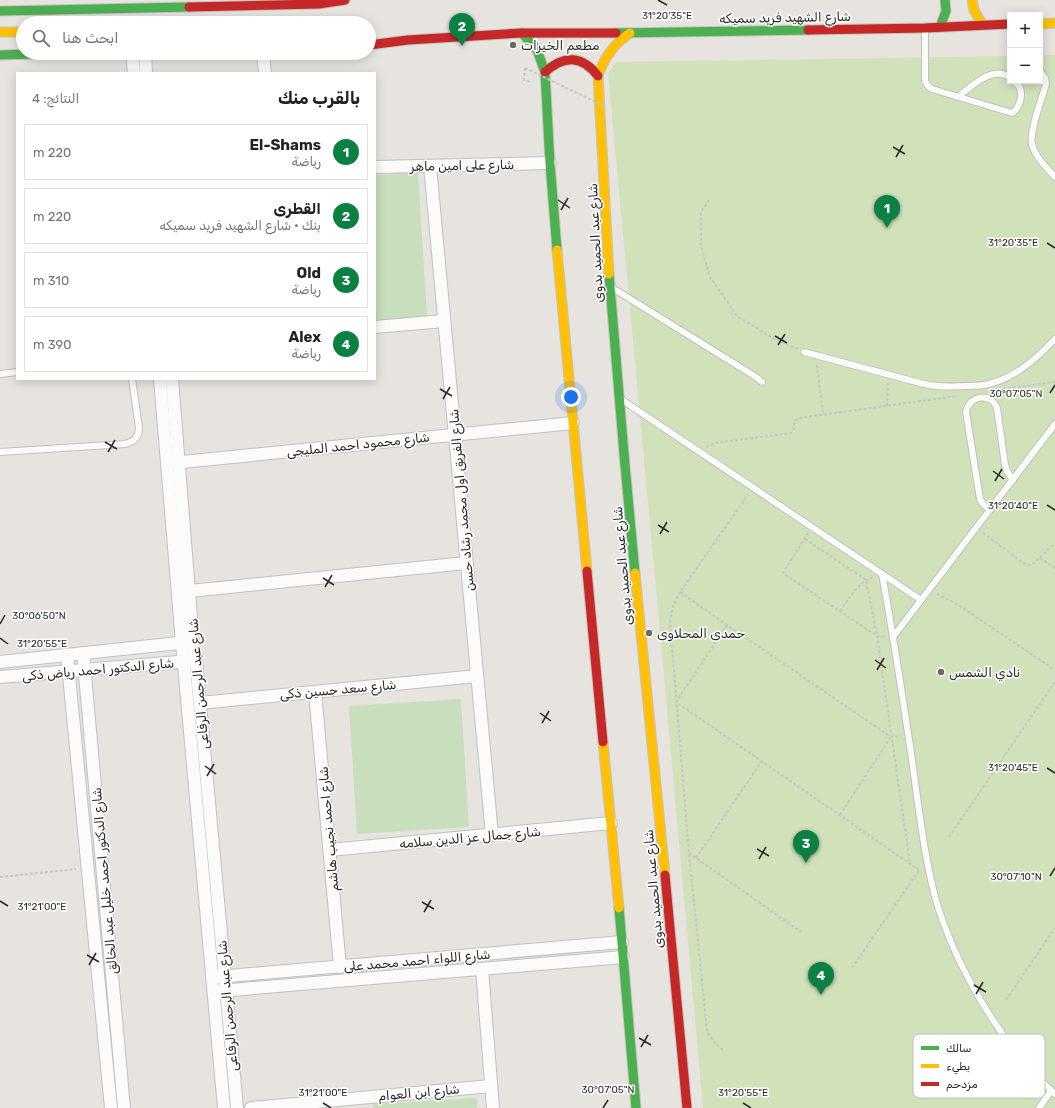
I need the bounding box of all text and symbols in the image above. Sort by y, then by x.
street label: شارع الشهيد فريد سميكه [719,9,851,28]
text: 31°20'35"E [642,10,692,22]
map controls [1007,12,1043,84]
button: + [1007,12,1043,48]
pin: 2 [449,13,475,46]
search box [16,16,376,60]
icon: search [30,27,52,49]
text: ابحث هنا [62,29,119,47]
place label: مطعم الخيرات [521,38,600,54]
marker: مطعم الخيرات [508,40,518,50]
button: − [1007,48,1043,84]
text: بالقرب منك [278,88,360,108]
text: النتائج: 4 [32,91,79,106]
text: El-Shams [250,136,321,154]
text: 220 m [33,145,71,160]
text: 1 [343,145,349,160]
text: رياضة [292,154,321,169]
street label: شارع على امين ماهر [409,157,514,176]
street label: شارع عبد الحميد بدوى [585,183,608,303]
pin: 1 [874,195,900,228]
text: القطرى [274,200,321,218]
text: 220 m [33,209,71,224]
text: 2 [342,209,350,224]
text: بنك · شارع الشهيد فريد سميكه [159,218,321,233]
text: 31°20'35"E [988,237,1038,249]
text: Old [297,264,321,282]
text: 310 m [33,273,69,288]
text: 3 [342,273,350,288]
text: رياضة [292,282,321,297]
text: Alex [289,328,321,346]
text: 390 m [33,337,72,352]
text: 4 [342,337,350,352]
text: رياضة [292,346,321,361]
your location [561,387,581,407]
text: 30°07'05"N [990,388,1042,400]
street label: شارع الفريق اول محمد رشاد حسن [446,408,479,592]
street label: شارع محمود احمد المليجى [286,430,430,461]
text: 31°20'40"E [988,500,1038,512]
street label: شارع عبد الحميد بدوى [610,506,637,626]
text: 30°06'50"N [12,610,66,622]
street label: شارع عبد الرحمن الرفاعى [185,618,214,750]
place label: حمدى المحلاوى [657,626,745,642]
marker: حمدى المحلاوى [644,628,654,638]
text: 31°20'55"E [17,638,67,650]
street label: شارع الدكتور احمد رياض ذكى [21,655,175,686]
place label: نادي الشمس [949,665,1020,682]
marker: نادي الشمس [936,667,946,677]
street label: شارع سعد حسين ذكى [279,677,397,704]
text: 31°20'45"E [988,762,1038,774]
street label: شارع احمد نجيب هاشم [316,766,343,892]
street label: شارع الدكتور احمد خليل عبد الخالق [89,787,122,975]
street label: شارع جمال عز الدين سلامه [399,824,542,853]
street label: شارع عبد الحميد بدوى [641,829,668,949]
pin: 3 [793,830,819,863]
text: 30°07'10"N [990,871,1042,883]
text: 31°21'00"E [18,901,66,913]
street label: شارع عبد الرحمن الرفاعى [214,940,243,1072]
street label: شارع اللواء احمد محمد على [343,947,491,976]
pin: 4 [808,962,834,995]
legend [913,1034,1045,1098]
text: سالك [946,1042,971,1055]
text: بطيء [946,1060,970,1075]
text: مزدحم [946,1078,978,1092]
street label: شارع ابن العوام [378,1081,461,1106]
text: 30°07'05"N [582,1084,634,1096]
text: 31°21'00"E [299,1087,347,1099]
text: 31°20'55"E [718,1087,768,1099]

